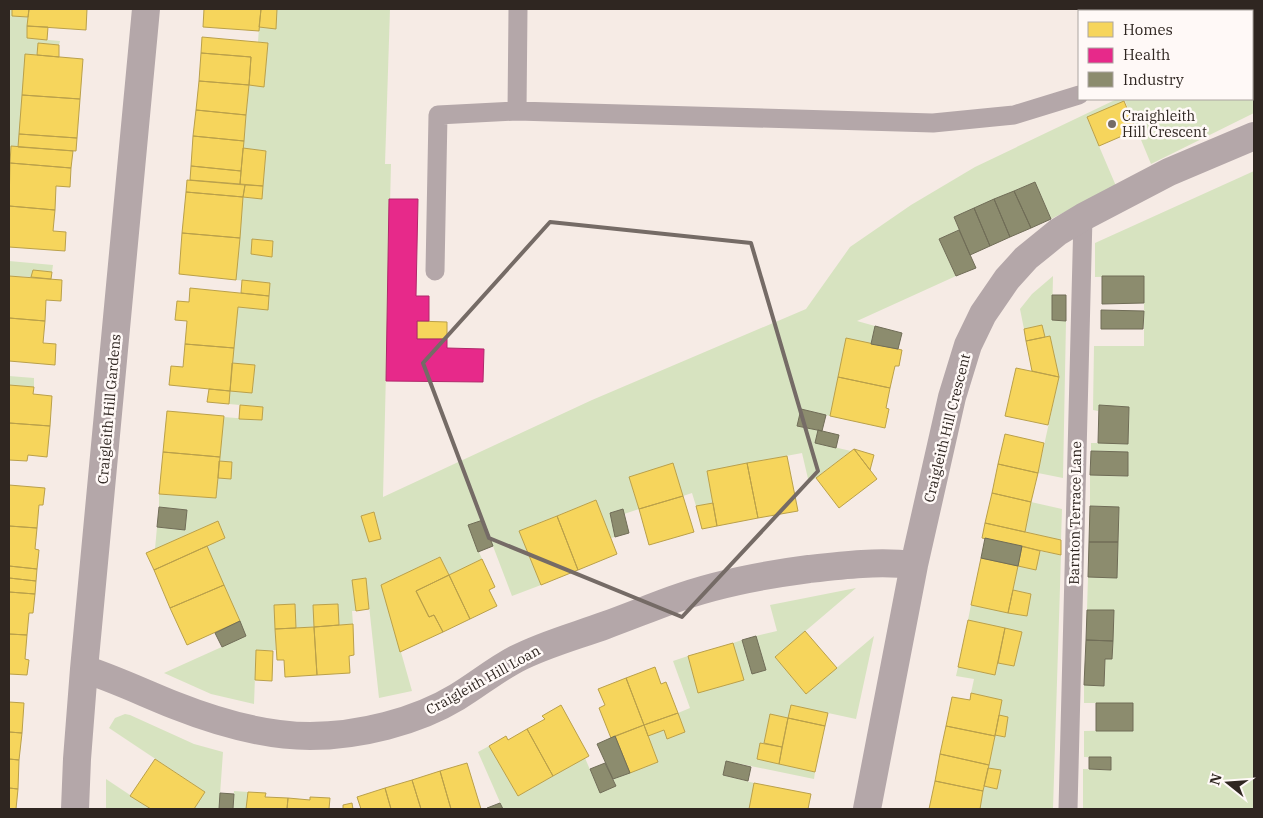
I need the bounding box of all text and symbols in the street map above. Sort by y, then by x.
legend [1078,10,1253,100]
text: Homes [1123,20,1173,39]
text: Health [1123,45,1170,64]
text: Industry [1123,70,1184,89]
place label: Craighleith Hill Crescent [1122,107,1207,141]
marker: Craighleith Hill Crescent [1106,118,1118,130]
street label: Craigleith Hill Gardens [93,333,125,485]
street label: Craigleith Hill Crescent [920,352,974,504]
street label: Barnton Terrace Lane [1065,441,1085,585]
street label: Craigleith Hill Loan [423,641,543,719]
north arrow [1203,758,1253,808]
text: N [1205,771,1226,787]

